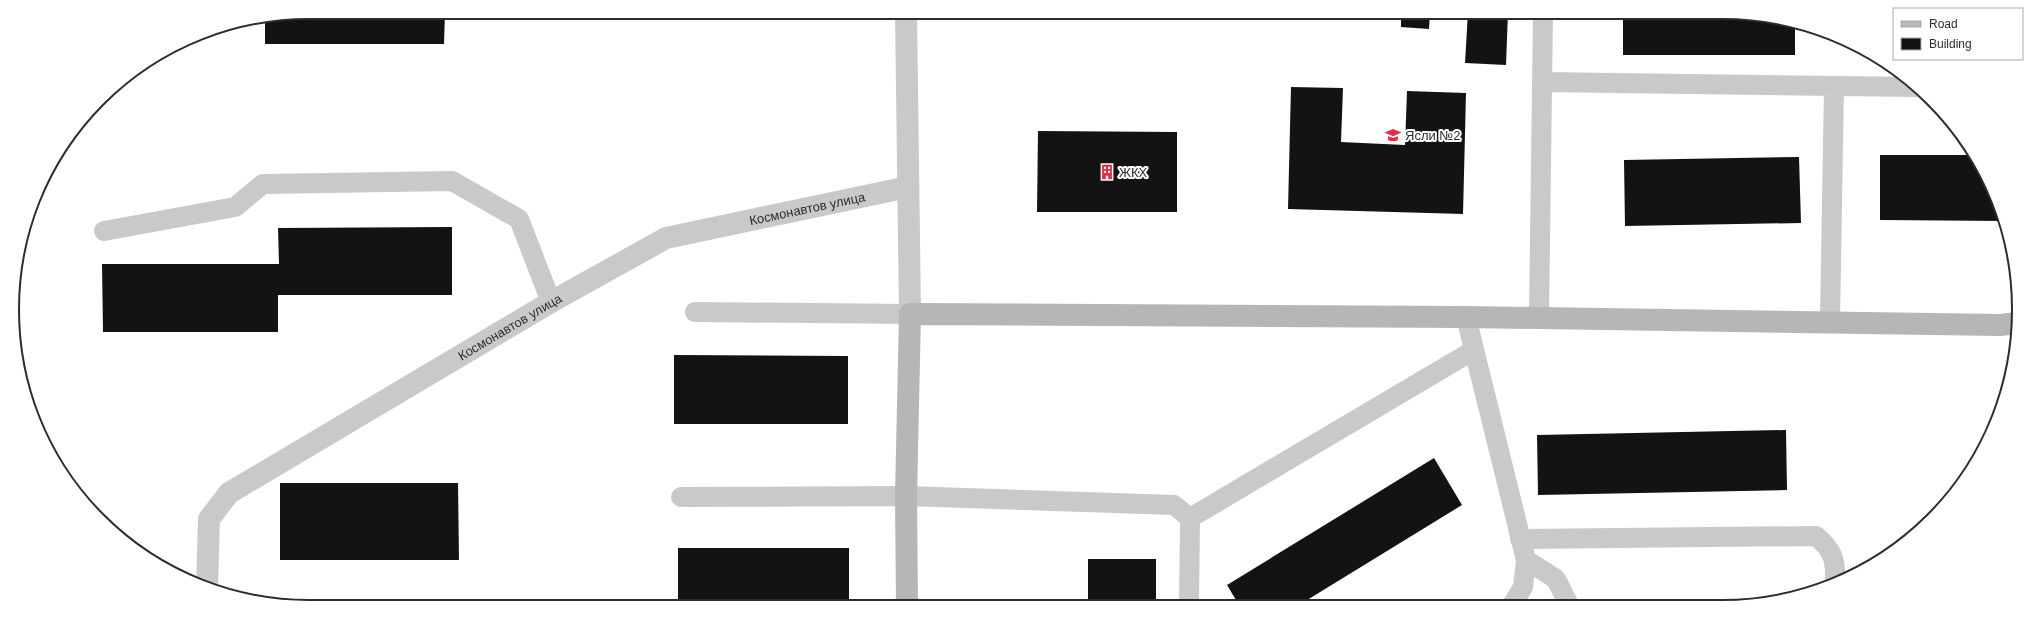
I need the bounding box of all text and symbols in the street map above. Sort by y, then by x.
legend [1893,8,2023,60]
text: Road [1929,17,1958,31]
text: Building [1929,37,1972,51]
school or university icon: Ясли №2 [1384,126,1402,144]
place label: Ясли №2 [1405,128,1461,143]
building icon: ЖКХ [1098,163,1116,181]
place label: ЖКХ [1119,165,1148,180]
street label: Космонавтов улица [748,189,867,228]
street label: Космонавтов улица [455,290,565,363]

